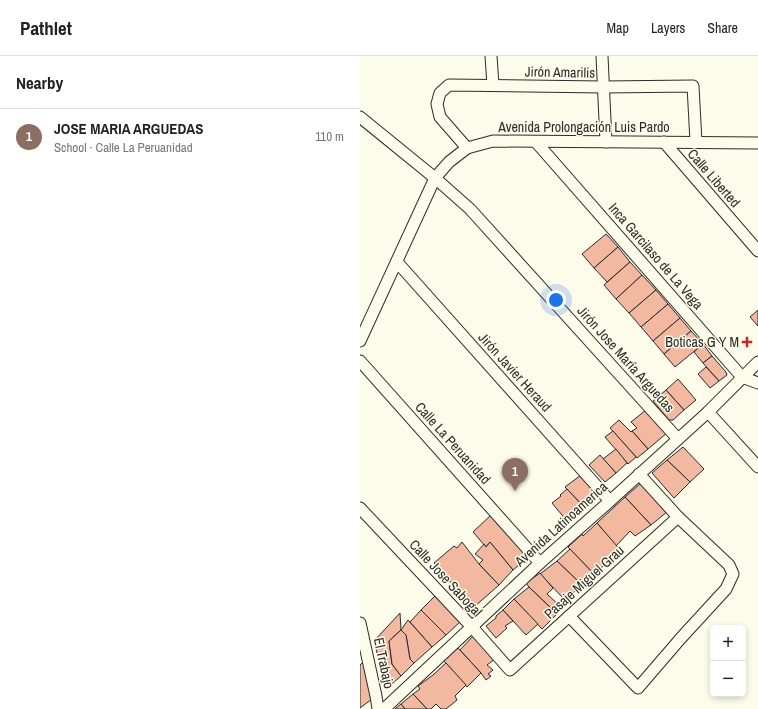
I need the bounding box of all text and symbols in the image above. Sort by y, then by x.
text: Pathlet [20,15,72,41]
text: Map [607,19,629,37]
text: Layers [651,19,685,37]
text: Share [707,19,738,37]
street label: Jirón Amarilis [525,62,595,82]
text: Nearby [16,71,63,94]
text: JOSE MARIA ARGUEDAS [54,118,203,139]
street label: Avenida Prolongación Luis Pardo [497,118,670,136]
text: 1 [26,128,32,145]
text: 110 m [315,128,344,145]
text: School · Calle La Peruanidad [54,139,193,156]
street label: Calle Liberted [684,145,744,211]
street label: Inca Garcilaso de La Vega [605,199,708,313]
your location [546,290,566,310]
street label: Jirón Jose María Arguedas [573,302,679,416]
street label: Jirón Javier Heraud [475,329,555,415]
place label: Boticas G Y M [665,333,739,351]
marker: Boticas G Y M [742,337,752,347]
street label: Calle La Peruanidad [411,398,495,488]
pin: 1 [502,458,528,491]
street label: Avenida Latinoamerica [510,477,612,571]
street label: Calle Jose Sabogal [406,536,486,620]
street label: Pasaje Miguel Grau [540,541,628,623]
map controls [710,625,746,697]
button: + [710,625,746,661]
street label: El Trabajo [370,636,398,690]
button: − [710,661,746,697]

